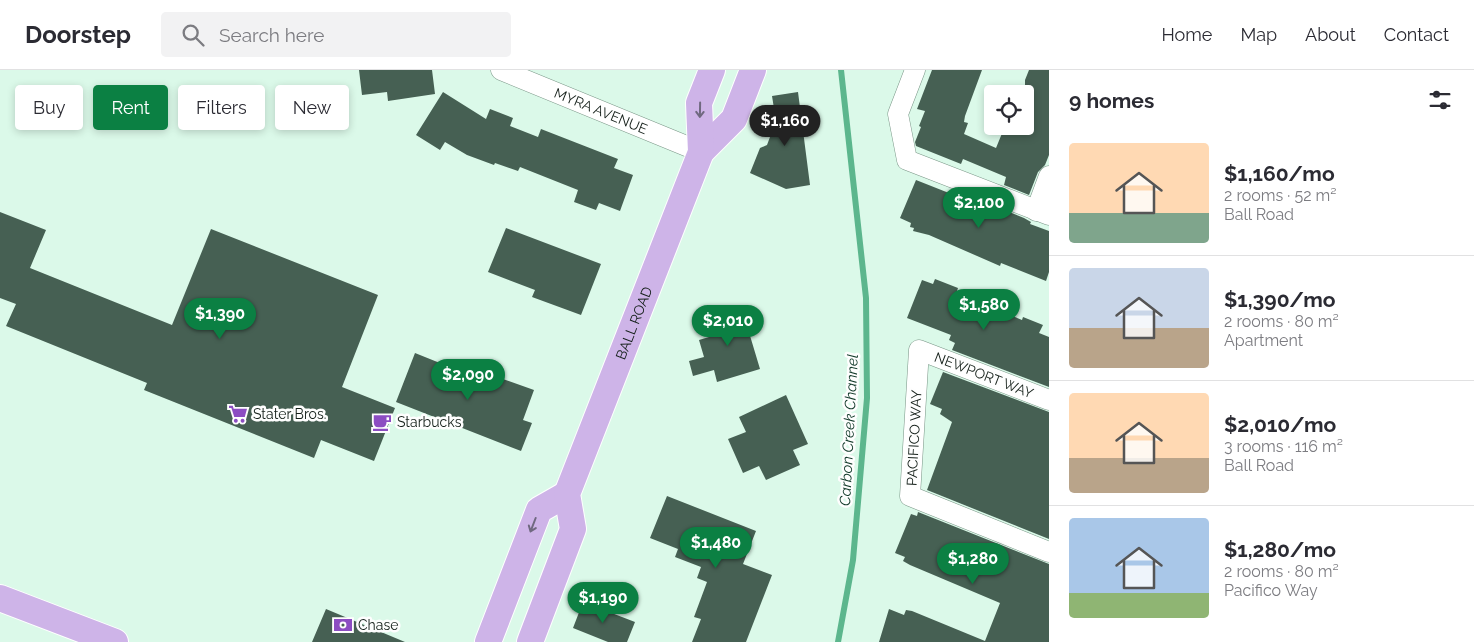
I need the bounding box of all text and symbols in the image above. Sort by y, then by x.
search box [161,12,511,57]
text: Doorstep [25,20,131,49]
icon: search [179,21,207,49]
text: Search here [219,24,325,46]
text: Home [1161,24,1212,45]
text: Map [1240,24,1277,45]
text: About [1305,24,1356,45]
text: Contact [1384,24,1449,45]
chip: Buy [15,85,83,130]
chip: Rent [93,85,168,130]
chip: Filters [178,85,265,130]
chip: New [275,85,349,130]
street label: MYRA AVENUE [552,85,650,137]
map controls [984,85,1034,135]
button: locate [984,85,1034,135]
icon: filters [1426,86,1454,114]
text: 9 homes [1069,88,1154,113]
one-way arrow [695,102,705,118]
pin: $1,160 [744,104,826,147]
text: $1,160 [760,111,810,130]
text: $1,160/mo [1224,161,1335,186]
icon: home [1109,163,1169,223]
pin: $2,100 [938,186,1020,229]
text: 2 rooms · 52 m² [1224,186,1336,205]
text: $2,100 [954,193,1004,212]
text: Ball Road [1224,205,1294,224]
street label: BALL ROAD [612,284,655,362]
text: $1,390/mo [1224,287,1336,312]
pin: $1,580 [943,288,1025,331]
icon: home [1109,288,1169,348]
text: $1,580 [959,295,1009,314]
pin: $1,390 [179,298,261,340]
text: $1,390 [195,304,245,323]
pin: $2,010 [687,304,769,347]
text: $2,010 [703,311,753,330]
text: 2 rooms · 80 m² [1224,312,1339,331]
text: Apartment [1224,331,1303,350]
street label: NEWPORT WAY [932,349,1036,401]
water label: Carbon Creek Channel [836,354,862,506]
pin: $2,090 [427,358,509,401]
text: $2,090 [442,365,494,384]
street label: PACIFICO WAY [903,389,925,487]
supermarket icon: Stater Bros. [227,403,249,425]
place label: Stater Bros. [253,406,326,422]
cafe icon: Starbucks [371,411,393,433]
text: $2,010/mo [1224,412,1336,437]
icon: home [1109,413,1169,473]
place label: Starbucks [397,414,462,430]
text: 3 rooms · 116 m² [1224,437,1343,456]
text: Ball Road [1224,456,1294,475]
one-way arrow [528,517,538,532]
pin: $1,480 [675,526,757,569]
text: $1,480 [691,533,741,552]
text: $1,280/mo [1224,537,1336,562]
icon: home [1109,538,1169,598]
pin: $1,280 [932,542,1014,585]
text: $1,280 [948,549,998,568]
text: 2 rooms · 80 m² [1224,562,1339,581]
text: Pacifico Way [1224,581,1318,600]
pin: $1,190 [562,582,644,624]
text: $1,190 [579,588,627,607]
bank icon: Chase [332,614,354,636]
place label: Chase [358,617,398,633]

